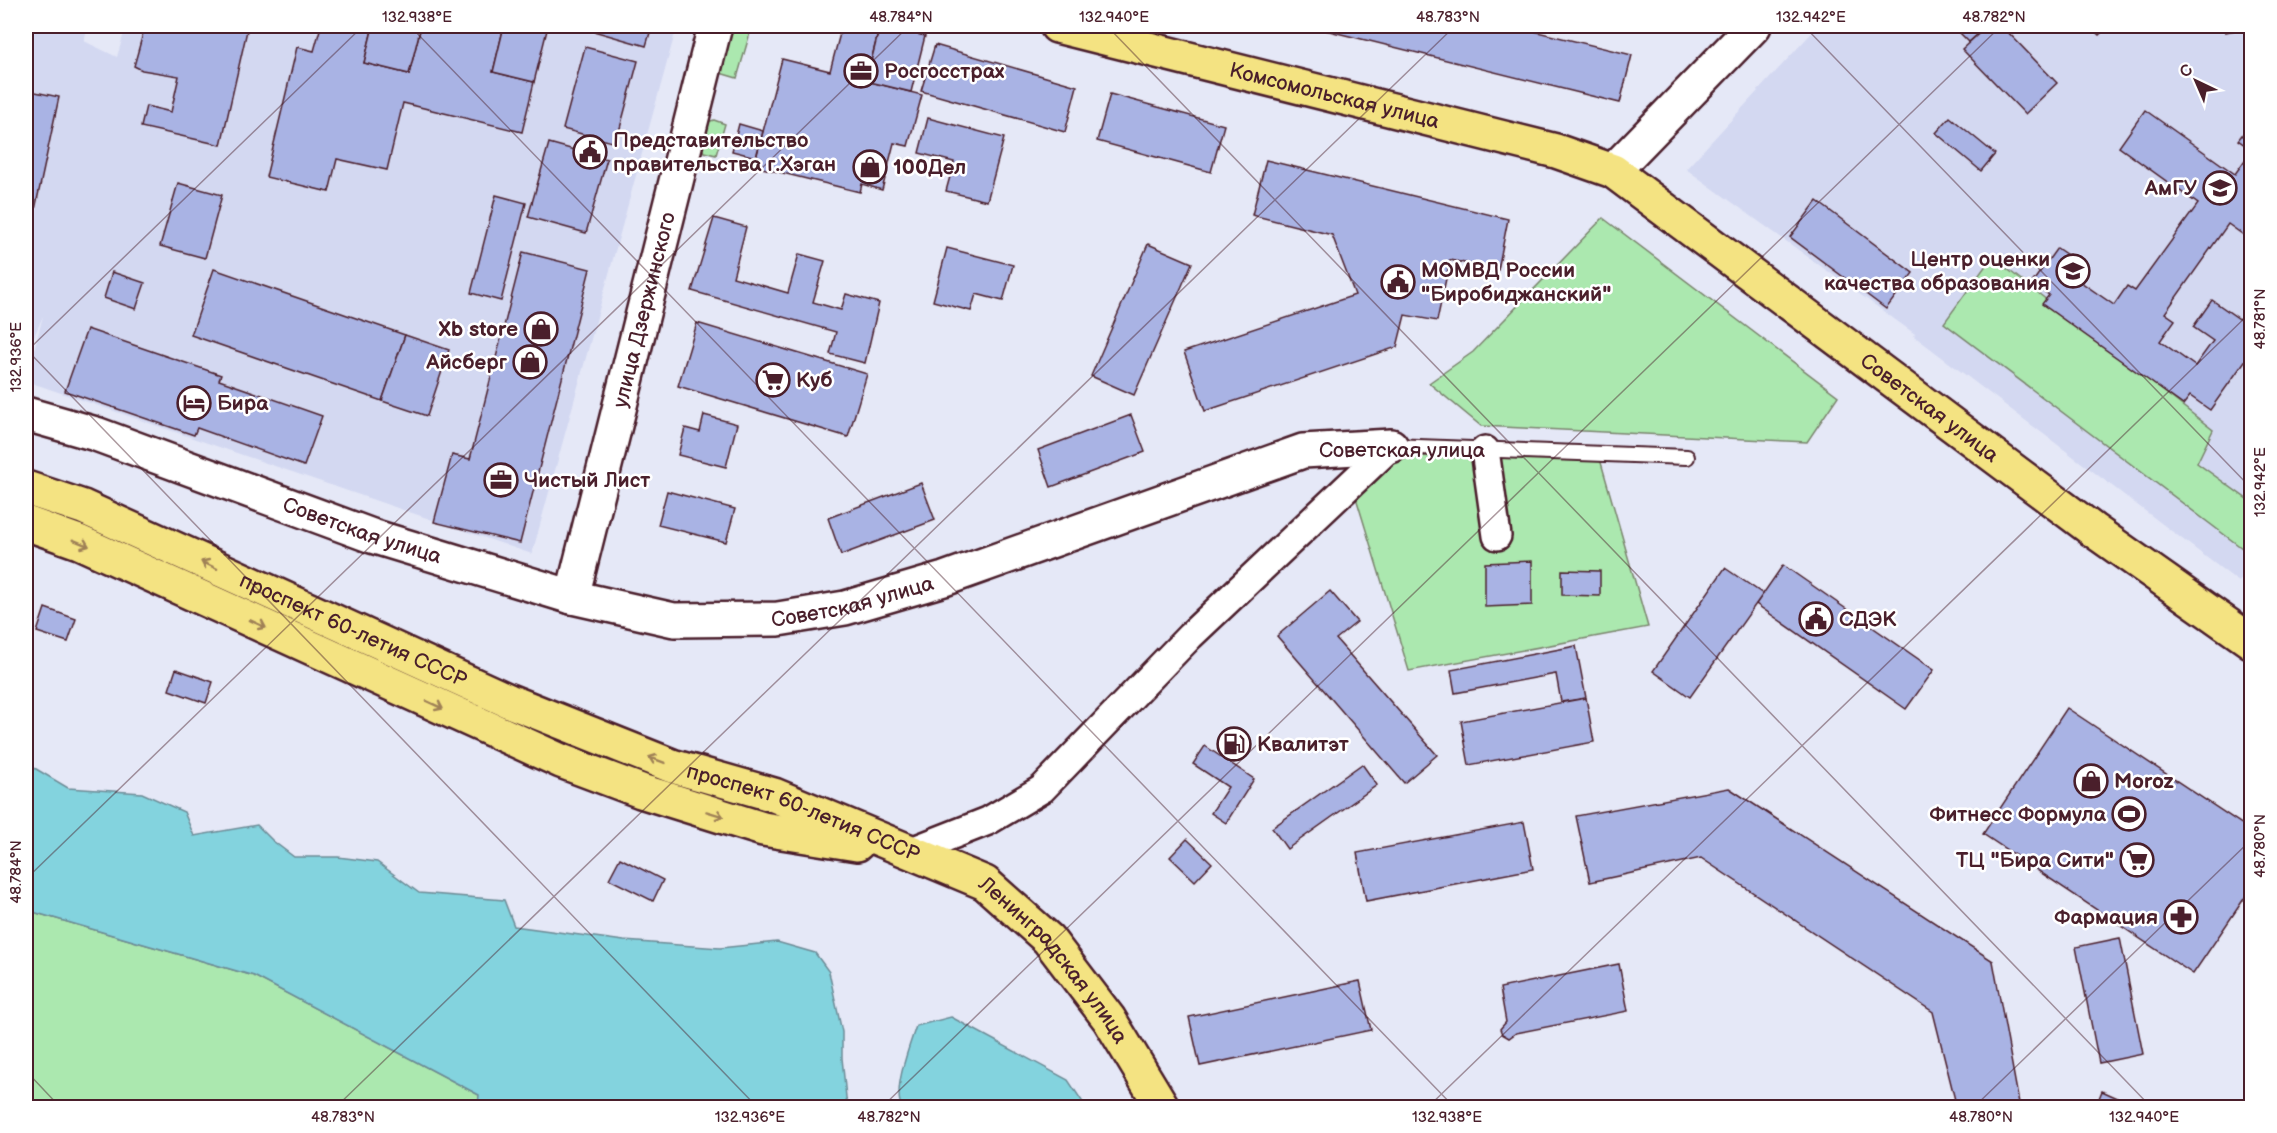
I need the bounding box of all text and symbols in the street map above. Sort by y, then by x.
text: 132.938°E [382,8,452,27]
text: 48.784°N [869,8,933,27]
text: 132.940°E [1079,8,1149,27]
text: 48.783°N [1416,8,1480,27]
text: 132.942°E [1776,8,1846,27]
text: 48.782°N [1962,8,2026,27]
north arrow [2166,51,2226,111]
office icon: Росгосстрах [843,53,879,89]
street label: Комсомольская улица [1227,57,1443,134]
place label: Росгосстрах [884,59,1005,84]
text: С [2176,61,2197,82]
place label: Представительство правительства г.Хэган [613,128,836,177]
public building icon: Представительство правительства г.Хэган [572,134,608,170]
shop icon: 100Дел [852,149,888,185]
place label: 100Дел [893,155,966,180]
school or university icon: АмГУ [2202,170,2238,206]
place label: АмГУ [2144,176,2198,201]
street label: улица Дзержинского [607,209,680,410]
place label: Центр оценки качества образования [1824,247,2050,296]
school or university icon: Центр оценки качества образования [2055,253,2091,289]
place label: МОМВД России "Биробиджанский" [1421,258,1611,307]
public building icon: МОМВД России "Биробиджанский" [1380,264,1416,300]
text: 48.781°N [2251,289,2270,349]
shop icon: Xb store [523,311,559,347]
place label: Xb store [439,317,518,342]
text: 132.936°E [7,322,26,392]
shop icon: Айсберг [512,344,548,380]
street label: Советская улица [1855,348,2004,468]
place label: Айсберг [425,350,508,375]
supermarket icon: Куб [755,362,791,398]
place label: Куб [796,368,833,393]
hotel icon: Бира [176,385,212,421]
place label: Бира [217,391,269,416]
street label: Советская улица [1319,438,1486,463]
text: 132.942°E [2251,447,2270,517]
office icon: Чистый Лист [483,462,519,498]
place label: Чистый Лист [524,468,650,493]
street label: Советская улица [279,492,445,569]
one-way arrow [71,538,89,549]
one-way arrow [200,558,218,570]
street label: проспект 60-летия СССР [236,567,471,693]
street label: Советская улица [769,570,937,632]
public building icon: СДЭК [1798,601,1834,637]
place label: СДЭК [1839,607,1897,632]
one-way arrow [249,618,267,630]
one-way arrow [426,699,444,711]
fuel station icon: Квалитэт [1216,726,1252,762]
place label: Квалитэт [1257,732,1349,757]
one-way arrow [648,754,667,765]
street label: проспект 60-летия СССР [684,758,924,867]
shop icon: Moroz [2073,763,2109,799]
place label: Moroz [2114,769,2174,794]
sports icon: Фитнесс Формула [2111,796,2147,832]
place label: Фитнесс Формула [1929,802,2107,827]
one-way arrow [705,809,724,820]
text: 48.780°N [2251,814,2270,878]
text: 48.784°N [7,840,26,904]
supermarket icon: ТЦ "Бира Сити" [2119,842,2155,878]
place label: ТЦ "Бира Сити" [1956,848,2114,873]
street label: Ленинградская улица [973,870,1134,1048]
pharmacy icon: Фармация [2163,899,2199,935]
place label: Фармация [2054,905,2158,930]
text: 48.783°N [311,1108,375,1127]
text: 132.936°E [715,1108,785,1127]
text: 48.782°N [857,1108,921,1127]
text: 132.938°E [1412,1108,1482,1127]
text: 48.780°N [1949,1108,2013,1127]
text: 132.940°E [2109,1108,2179,1127]

